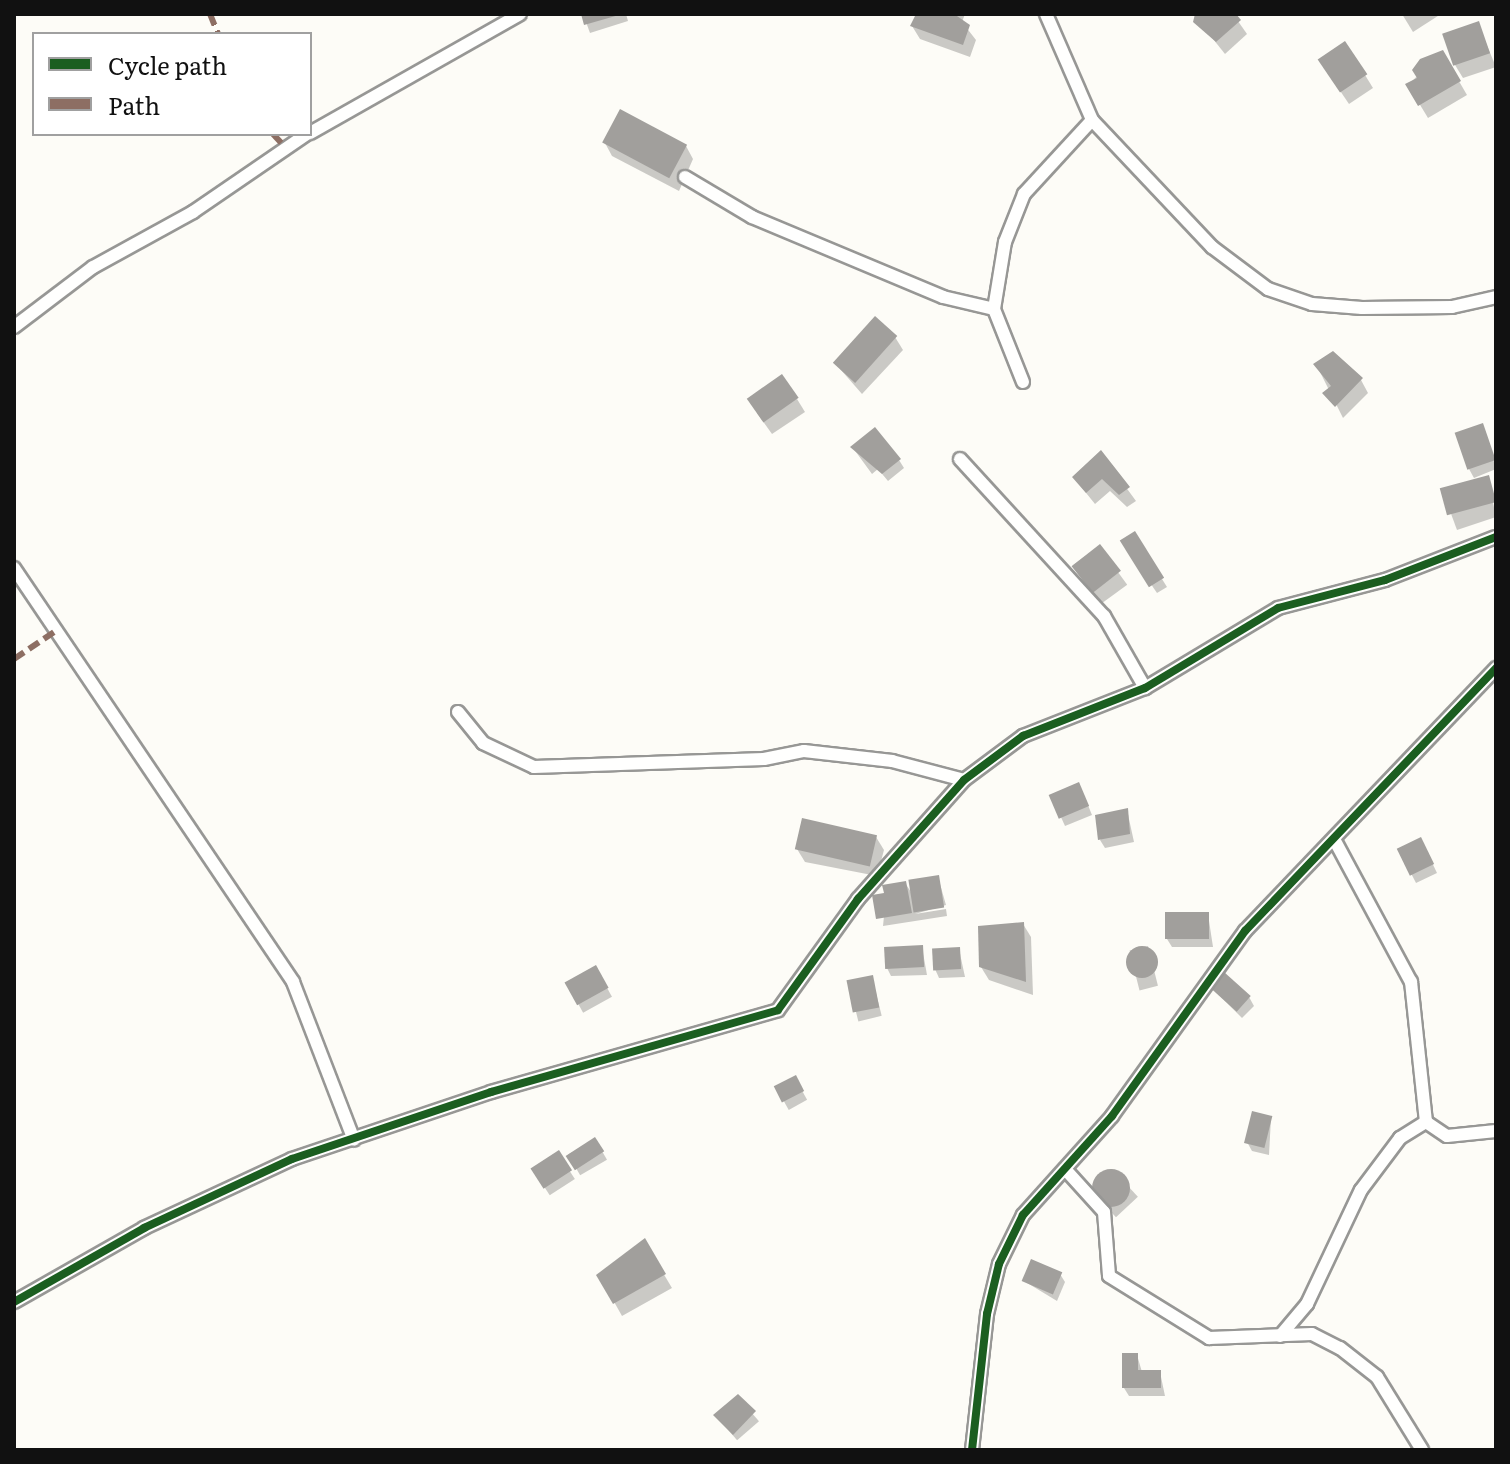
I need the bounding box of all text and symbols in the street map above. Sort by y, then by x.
legend [32,32,312,136]
text: Cycle path [108,47,227,82]
text: Path [108,87,160,122]

